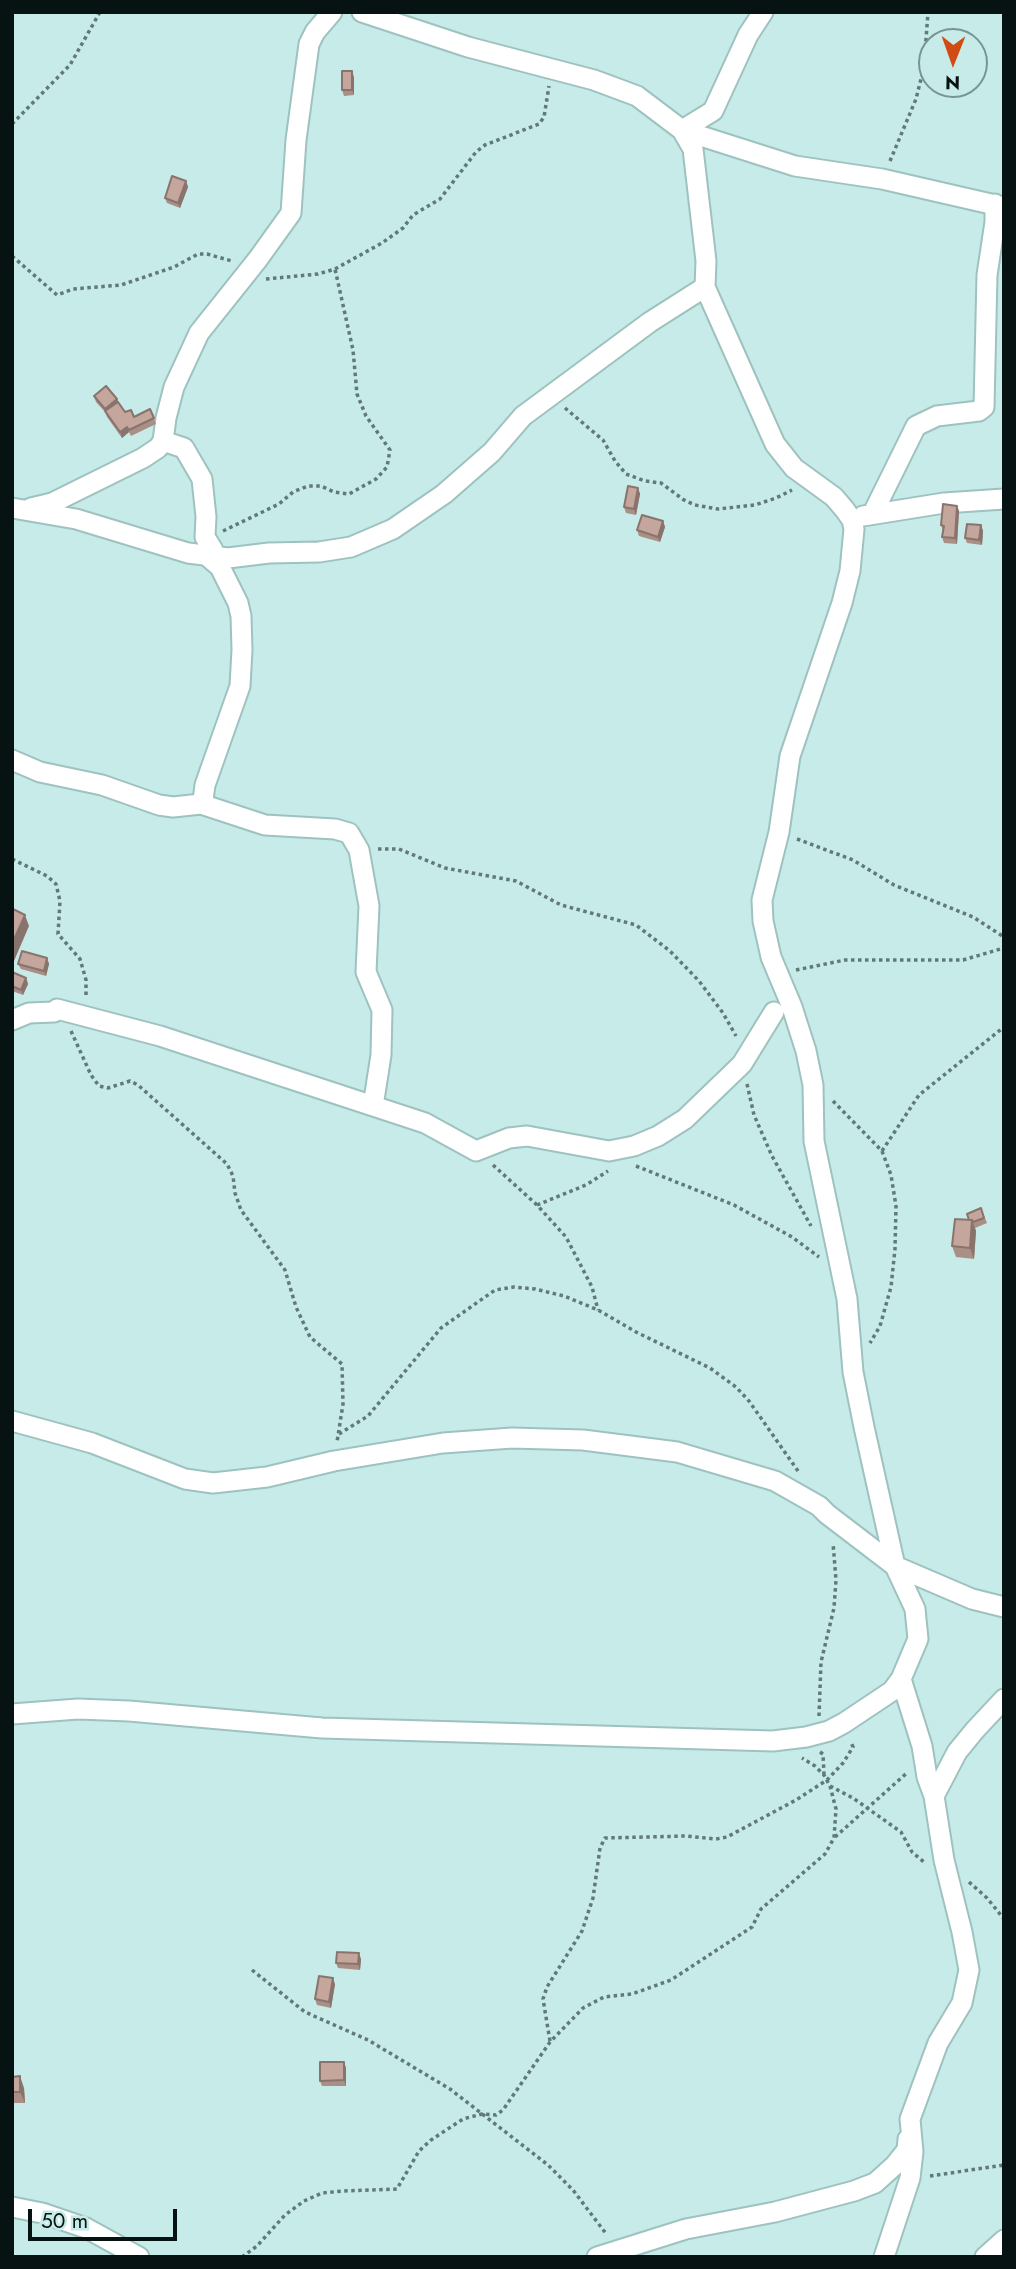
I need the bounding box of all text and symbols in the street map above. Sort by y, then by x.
north arrow [918,28,988,98]
text: N [945,69,960,96]
scale bar [32,2196,180,2240]
text: 50 m [41,2206,88,2236]

